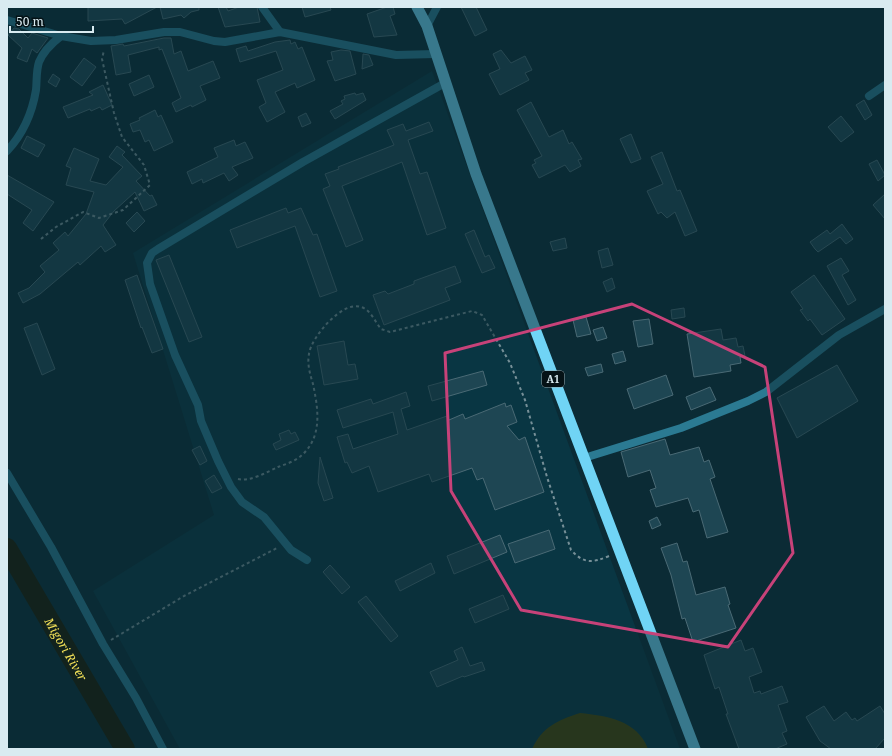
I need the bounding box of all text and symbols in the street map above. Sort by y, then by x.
scale bar [10,8,93,34]
text: 50 m [16,13,44,30]
road number: A1 [542,371,564,387]
water label: Migori River [41,613,92,684]

